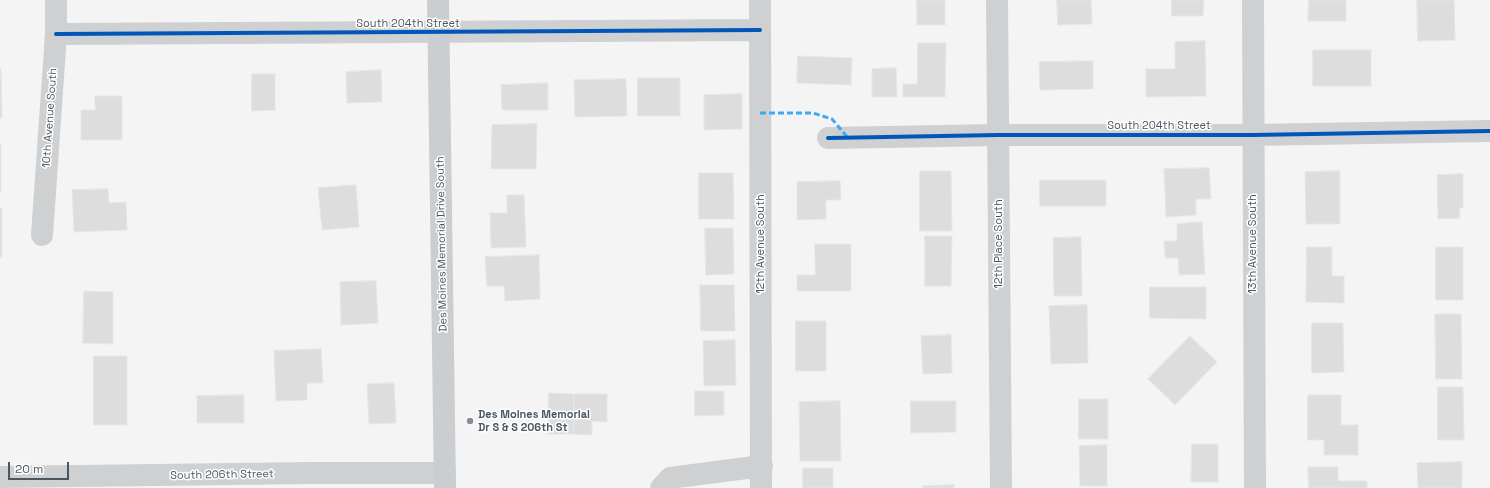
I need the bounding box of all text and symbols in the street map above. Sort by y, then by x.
street label: South 204th Street [356,17,460,31]
street label: 10th Avenue South [40,68,60,168]
street label: South 204th Street [1107,119,1211,133]
street label: Des Moines Memorial Drive South [434,156,450,332]
street label: 12th Avenue South [754,194,768,294]
street label: 13th Avenue South [1246,194,1260,294]
street label: 12th Place South [992,199,1006,289]
place label: Des Moines Memorial Dr S & S 206th St [478,408,590,434]
marker: Des Moines Memorial Dr S & S 206th St [465,416,475,426]
scale bar [10,454,71,480]
text: 20 m [15,461,43,477]
street label: South 206th Street [170,467,274,483]

